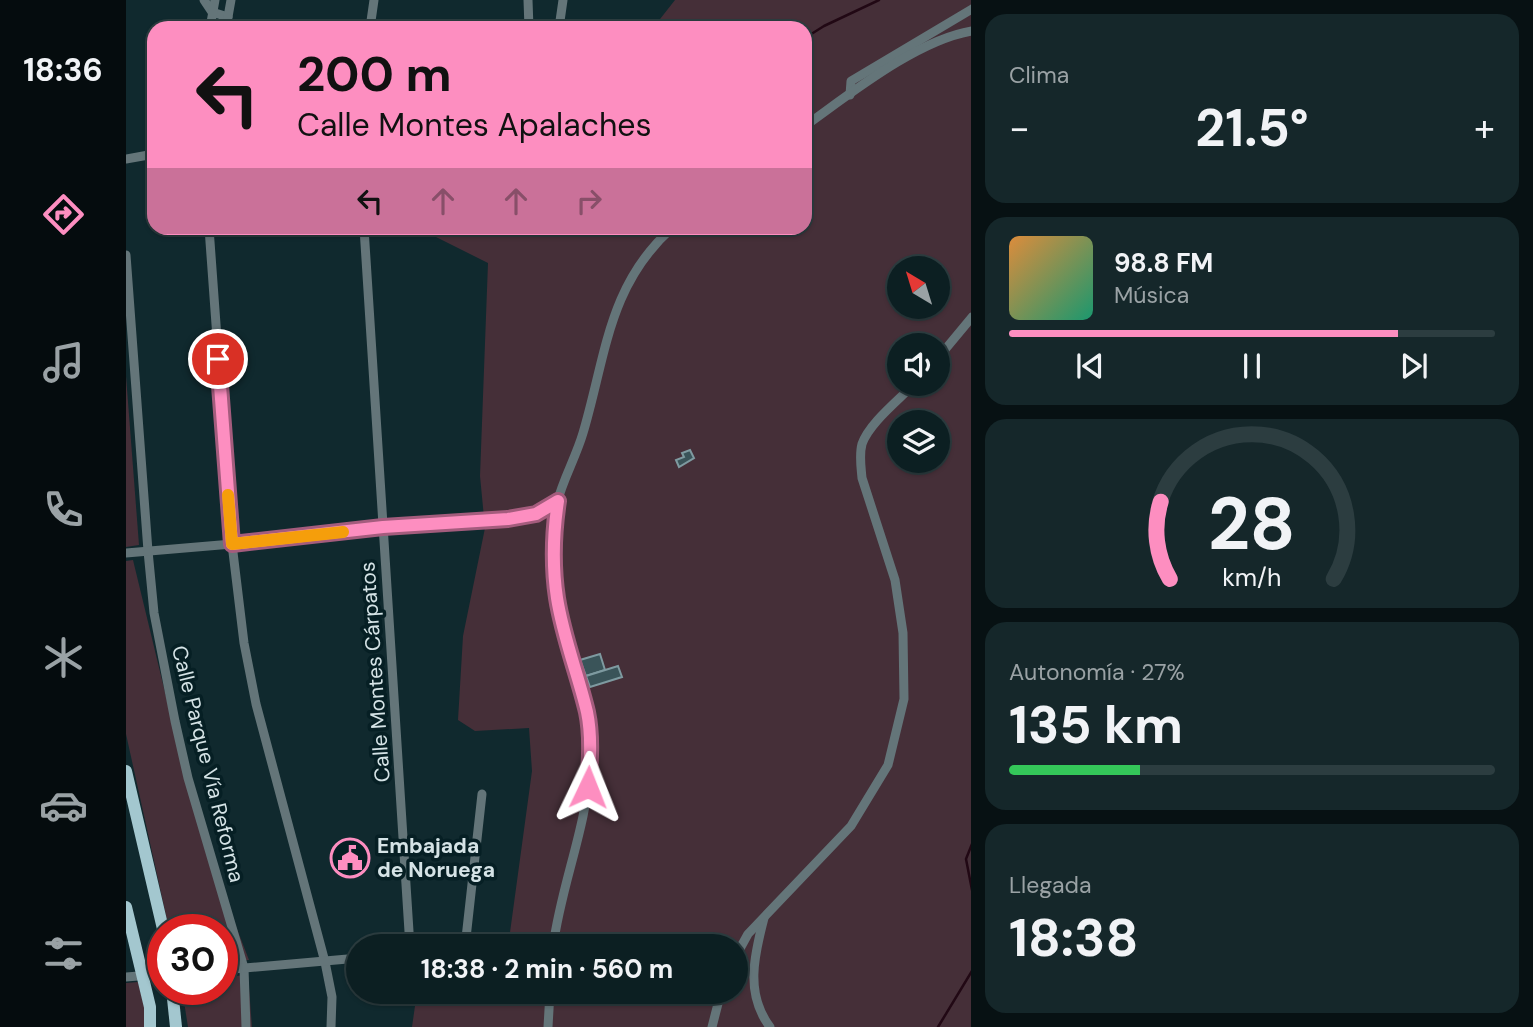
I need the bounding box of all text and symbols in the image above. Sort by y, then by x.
text: 200 m [297,42,452,106]
text: 18:36 [23,49,103,91]
icon: left [182,49,273,140]
text: Clima [1009,60,1069,90]
text: 21.5° [1195,94,1309,162]
text: − [1009,103,1030,153]
text: + [1474,103,1495,153]
text: Calle Montes Apalaches [297,104,652,146]
icon: left [351,182,389,220]
icon: ahead [424,182,462,220]
icon: ahead [497,182,535,220]
icon: right [570,182,608,220]
icon: directions [39,190,88,239]
text: 98.8 FM [1114,246,1213,280]
north arrow [887,256,950,318]
map controls [887,256,950,473]
text: Música [1114,280,1189,310]
pin [188,329,248,389]
button: sound [887,333,950,396]
icon: music [39,338,88,387]
icon: arrive [199,340,237,378]
icon: previous [1071,347,1109,385]
icon: pause [1233,347,1271,385]
icon: next [1395,347,1433,385]
button: layers [887,410,950,473]
text: 28 [1208,478,1296,573]
icon: phone [39,485,88,534]
street label: Calle Montes Cárpatos [353,561,397,783]
text: km/h [1222,561,1282,594]
icon: climate [39,633,88,682]
street label: Calle Parque Vía Reforma [165,643,251,885]
text: Autonomía · 27% [1009,657,1185,687]
text: 135 km [1009,691,1183,759]
position arrow [551,750,625,824]
icon: car [39,781,88,830]
place label: Embajada de Noruega [377,832,495,884]
public building icon: Embajada de Noruega [329,837,371,879]
text: Llegada [1009,870,1092,900]
text: 18:38 [1009,904,1138,972]
speed limit sign: 30 [147,914,238,1005]
icon: filters [39,929,88,978]
text: 18:38 · 2 min · 560 m [421,952,673,986]

